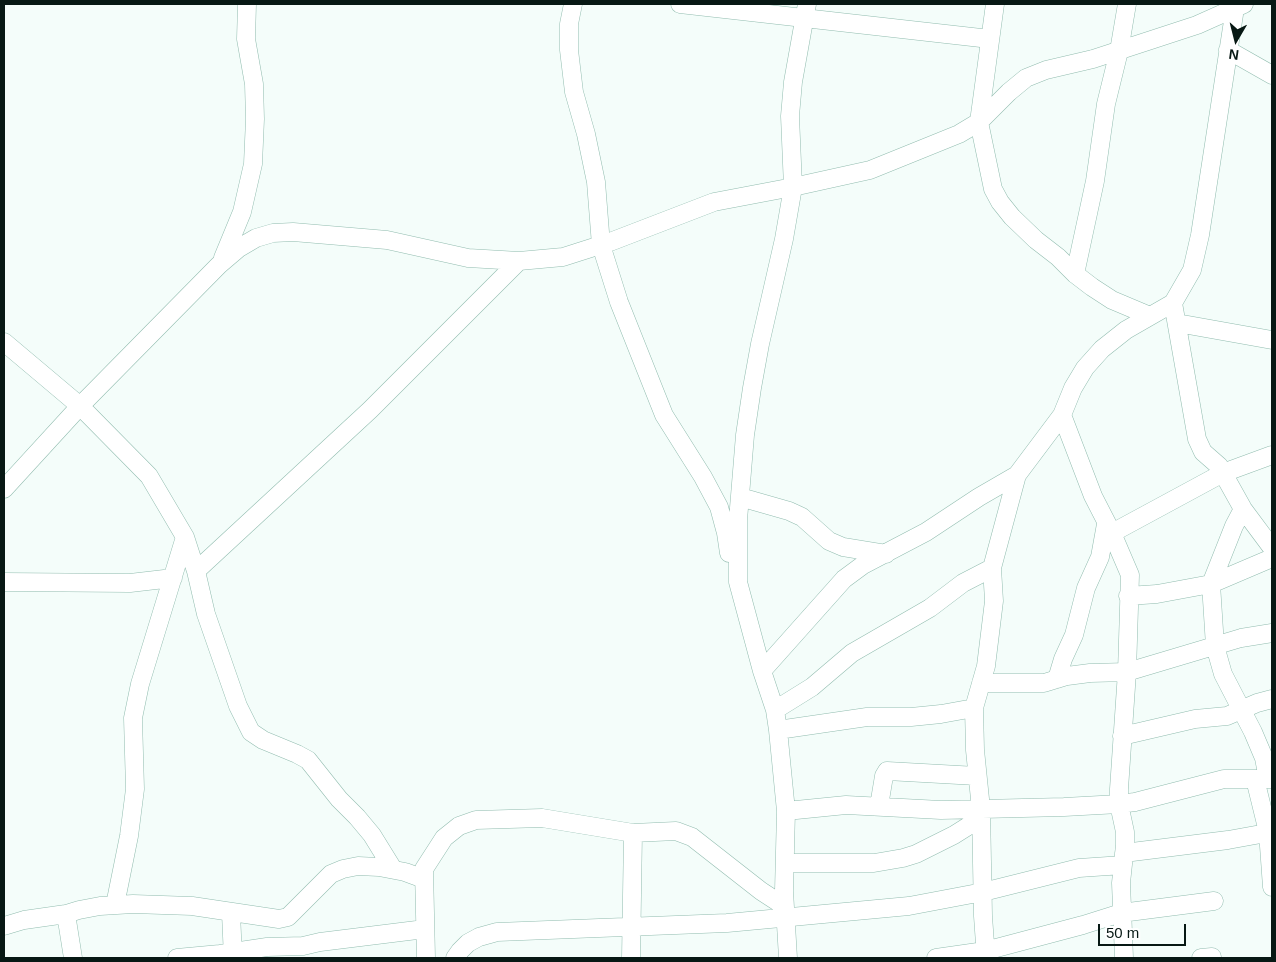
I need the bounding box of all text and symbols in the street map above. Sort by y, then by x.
north arrow [1211,15,1261,65]
text: N [1228,46,1240,63]
scale bar [1101,914,1188,946]
text: 50 m [1106,924,1139,941]

